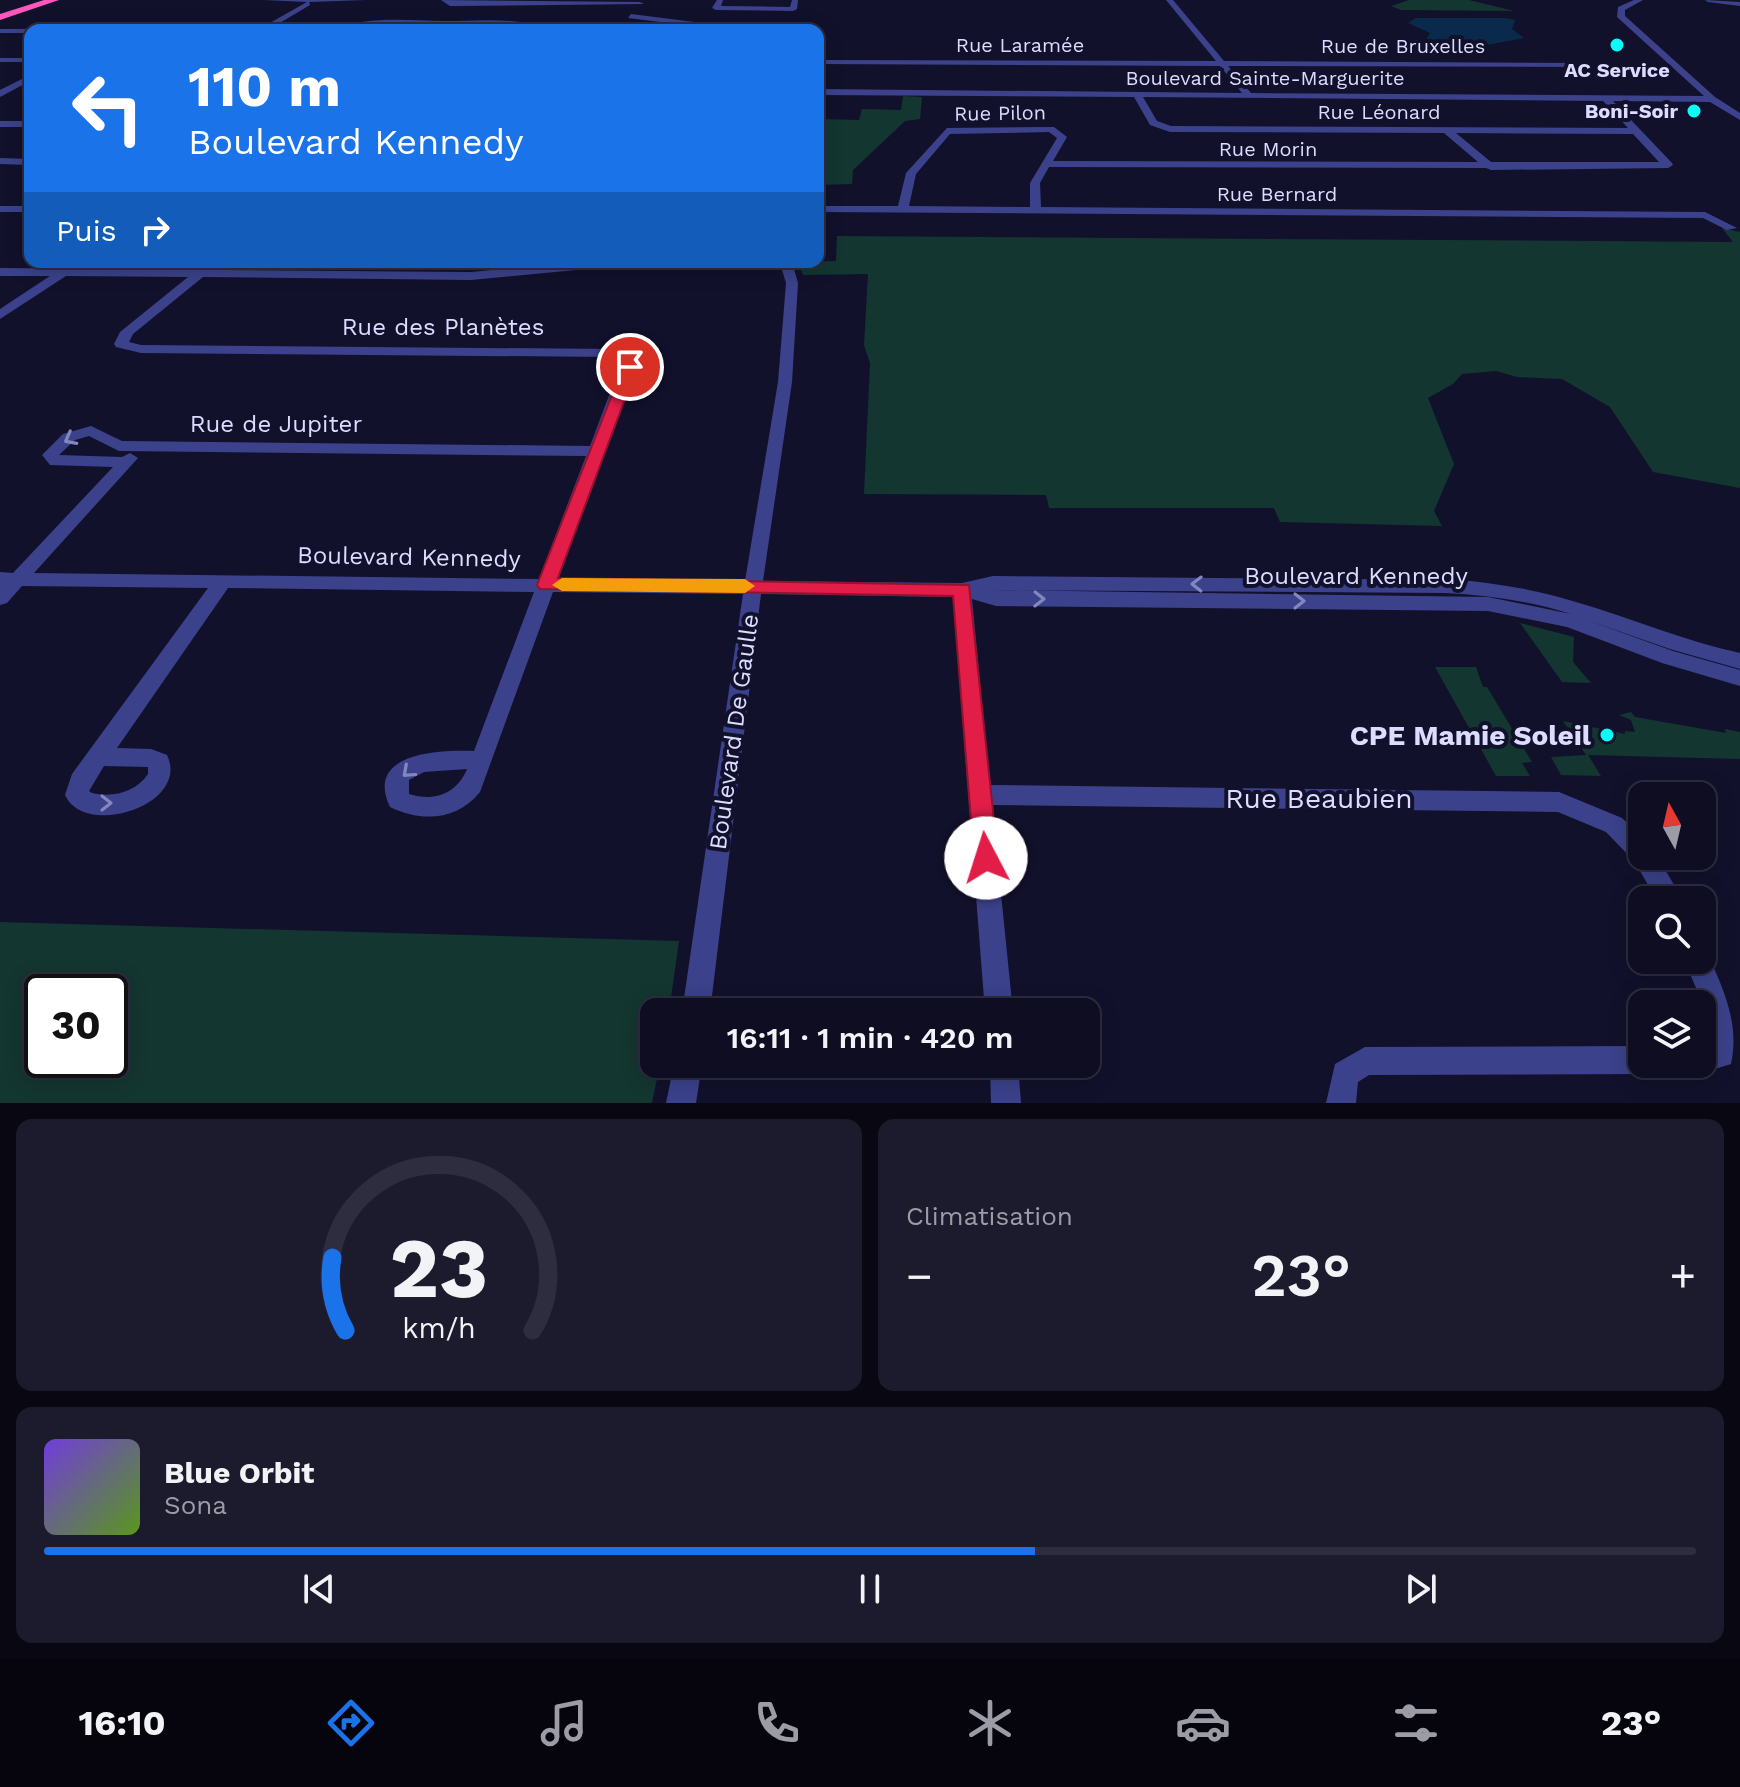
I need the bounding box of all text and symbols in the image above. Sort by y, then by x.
street label: Rue Laramée [956,33,1084,57]
street label: Rue de Bruxelles [1321,34,1485,58]
marker: AC Service [1608,36,1626,54]
text: 110 m [188,54,341,120]
icon: left [56,56,160,160]
place label: AC Service [1564,58,1670,82]
street label: Boulevard Sainte-Marguerite [1126,66,1404,90]
place label: Boni-Soir [1585,99,1678,123]
street label: Rue Pilon [954,100,1046,126]
street label: Rue Léonard [1317,100,1441,124]
marker: Boni-Soir [1685,102,1703,120]
text: Boulevard Kennedy [188,121,524,163]
street label: Rue Morin [1219,137,1317,161]
street label: Rue Bernard [1217,182,1337,206]
icon: right [133,208,177,252]
text: Puis [56,213,117,248]
street label: Rue des Planètes [342,313,544,341]
pin [596,333,664,401]
icon: arrive [608,345,652,389]
street label: Rue de Jupiter [190,410,362,438]
one-way arrow [63,429,78,444]
street label: Boulevard Kennedy [297,541,522,573]
street label: Boulevard Kennedy [1244,562,1468,590]
one-way arrow [1190,575,1203,593]
one-way arrow [1033,590,1046,608]
one-way arrow [1293,592,1306,610]
street label: Boulevard De Gaulle [704,612,764,852]
place label: CPE Mamie Soleil [1350,719,1592,752]
marker: CPE Mamie Soleil [1598,726,1616,744]
one-way arrow [403,763,417,777]
street label: Rue Beaubien [1225,782,1413,815]
north arrow [1628,782,1716,870]
map controls [1628,782,1716,1078]
one-way arrow [100,794,113,812]
position arrow [944,816,1028,900]
button: search [1628,886,1716,974]
speed limit sign: 30 [24,974,128,1078]
button: layers [1628,990,1716,1078]
text: 16:11 · 1 min · 420 m [727,1020,1013,1055]
text: Climatisation [906,1201,1073,1231]
text: 23 [390,1220,488,1317]
text: 23° [1251,1240,1351,1311]
text: − [906,1250,933,1302]
text: + [1669,1250,1696,1302]
text: km/h [402,1311,476,1345]
text: Blue Orbit [164,1455,314,1490]
text: Sona [164,1490,227,1520]
icon: previous [297,1567,341,1611]
icon: pause [848,1567,892,1611]
icon: next [1399,1567,1443,1611]
icon: directions [323,1695,379,1751]
icon: music [536,1695,592,1751]
icon: phone [749,1695,805,1751]
icon: climate [962,1695,1018,1751]
icon: car [1175,1695,1231,1751]
icon: filters [1388,1695,1444,1751]
text: 16:10 [79,1702,166,1744]
text: 23° [1601,1702,1661,1744]

